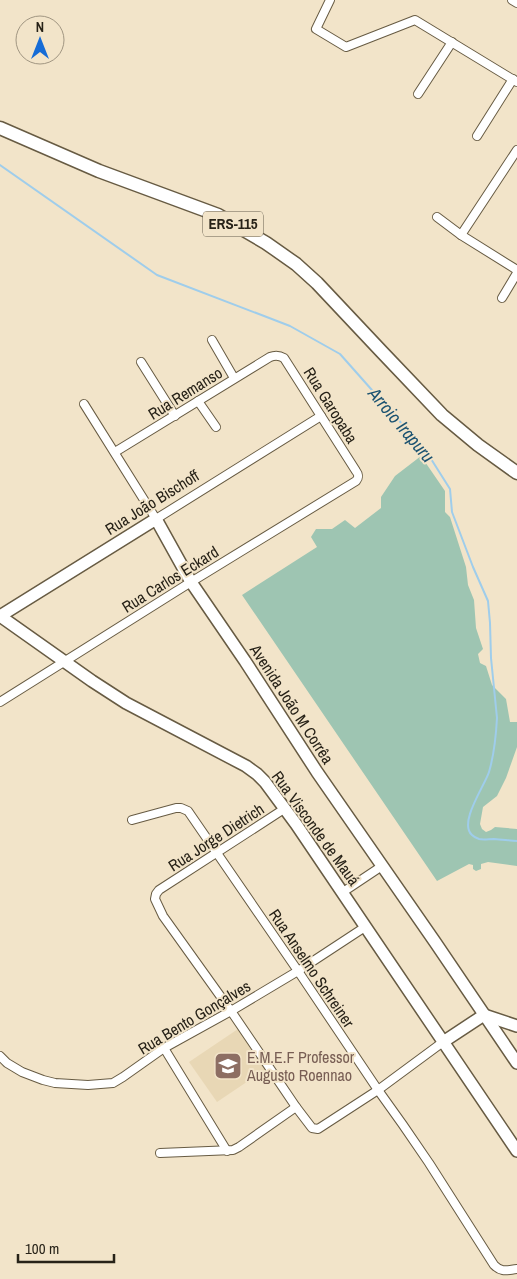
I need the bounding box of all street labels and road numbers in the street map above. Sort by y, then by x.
road number: ERS-115 [203,212,263,236]
street label: Rua Remanso [144,361,226,425]
street label: Rua Garopaba [299,363,364,448]
street label: Rua João Bischoff [101,464,204,540]
street label: Rua Carlos Eckard [117,540,223,618]
street label: Avenida João M Corrêa [245,639,339,769]
street label: Rua Visconde de Mauá [267,766,366,890]
street label: Rua Jorge Dietrich [164,798,268,876]
street label: Rua Anselmo Schreiner [264,904,360,1032]
street label: Rua Bento Gonçalves [134,975,254,1059]

